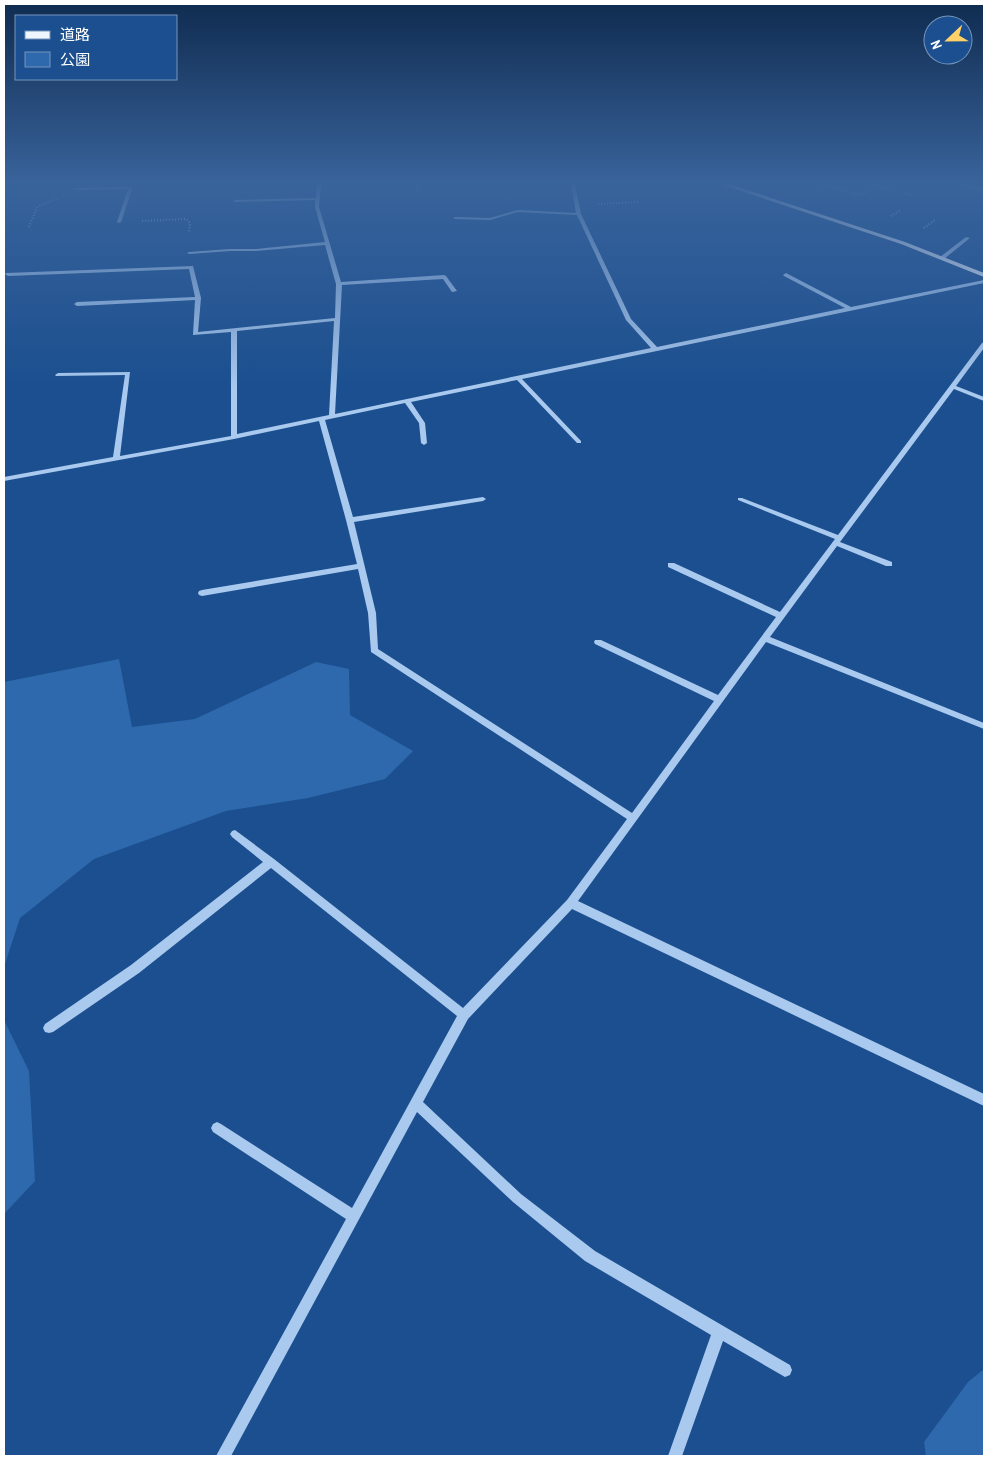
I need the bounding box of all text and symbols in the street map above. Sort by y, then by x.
legend [15,15,178,80]
north arrow [923,15,973,65]
text: 道路 [60,24,90,45]
text: N [926,38,946,52]
text: 公園 [60,49,90,70]

